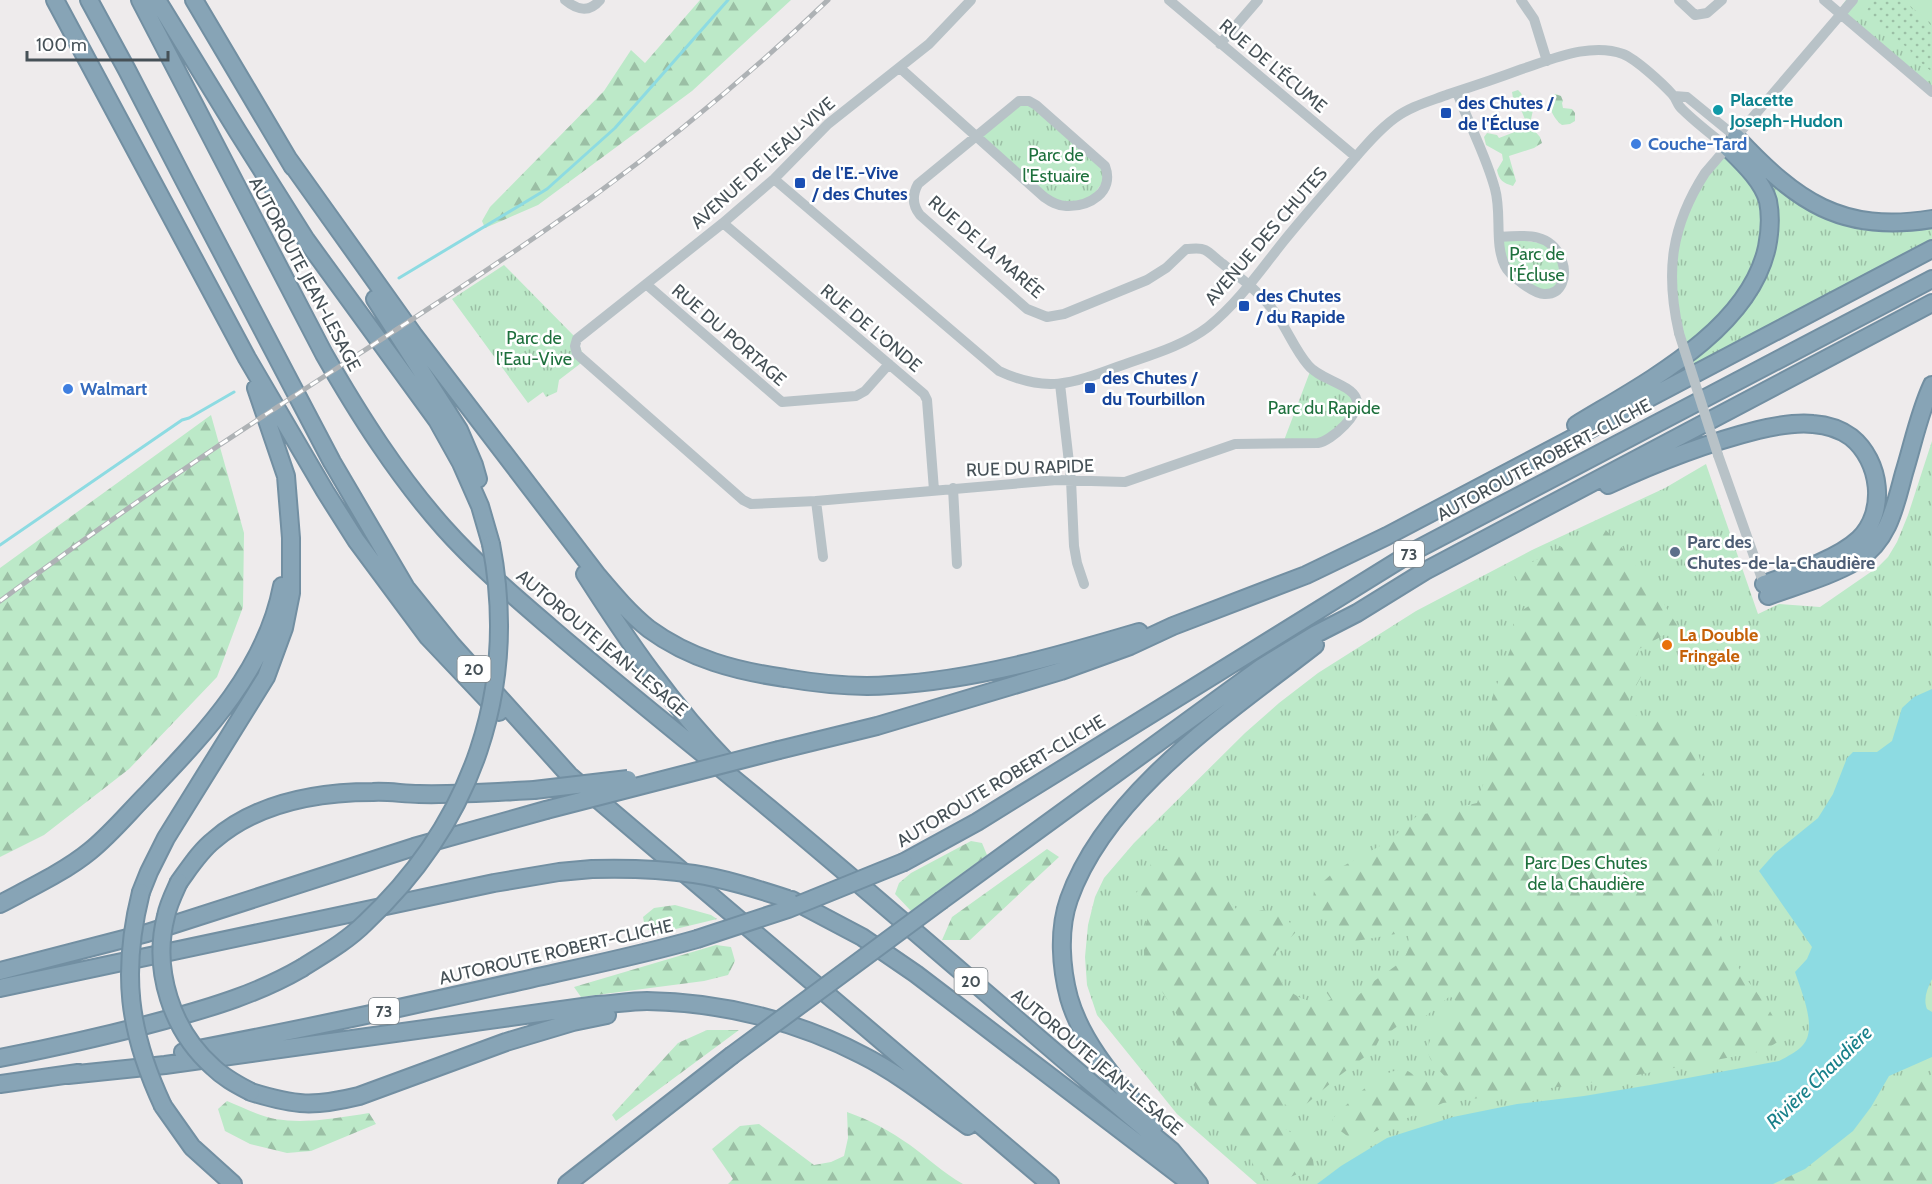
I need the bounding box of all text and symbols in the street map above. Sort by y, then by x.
street label: RUE DE L'ÉCUME [1215,15,1331,117]
scale bar [27,24,168,62]
text: 100 m [36,34,87,56]
place label: Placette Joseph-Hudon [1729,89,1843,132]
place label: des Chutes / de l'Écluse [1458,92,1554,135]
street label: AVENUE DE L'EAU-VIVE [686,93,840,233]
marker: Placette Joseph-Hudon [1711,103,1725,117]
marker: des Chutes / de l'Écluse [1439,106,1453,120]
place label: Couche-Tard [1648,133,1747,155]
marker: Couche-Tard [1629,137,1643,151]
park label: Parc de l'Estuaire [1022,144,1090,187]
place label: de l'E.-Vive / des Chutes [811,162,908,205]
street label: AVENUE DES CHUTES [1200,163,1332,309]
street label: AUTOROUTE JEAN-LESAGE [244,173,366,375]
marker: de l'E.-Vive / des Chutes [793,176,807,190]
street label: RUE DE LA MARÉE [924,191,1048,303]
park label: Parc de l'Écluse [1509,243,1565,286]
street label: RUE DU PORTAGE [667,279,791,391]
street label: RUE DE L'ONDE [816,279,926,377]
place label: des Chutes / du Rapide [1255,285,1345,328]
marker: des Chutes / du Rapide [1237,299,1251,313]
park label: Parc de l'Eau-Vive [496,327,572,370]
place label: des Chutes / du Tourbillon [1102,367,1205,410]
place label: Walmart [80,378,147,400]
marker: des Chutes / du Tourbillon [1083,381,1097,395]
marker: Walmart [61,382,75,396]
street label: AUTOROUTE ROBERT-CLICHE [1433,394,1655,526]
park label: Parc du Rapide [1268,397,1380,419]
street label: RUE DU RAPIDE [966,455,1094,481]
place label: Parc des Chutes-de-la-Chaudière [1687,531,1875,574]
road number: 73 [1394,541,1424,567]
marker: Parc des Chutes-de-la-Chaudière [1668,545,1682,559]
street label: AUTOROUTE JEAN-LESAGE [512,565,692,721]
place label: La Double Fringale [1679,624,1758,667]
marker: La Double Fringale [1660,638,1674,652]
road number: 20 [458,656,490,682]
street label: AUTOROUTE ROBERT-CLICHE [893,710,1109,852]
park label: Parc Des Chutes de la Chaudière [1525,852,1648,895]
street label: AUTOROUTE ROBERT-CLICHE [437,914,675,990]
road number: 20 [954,968,988,994]
street label: AUTOROUTE JEAN-LESAGE [1007,984,1187,1140]
road number: 73 [369,998,399,1024]
water label: Rivière Chaudière [1761,1020,1877,1134]

